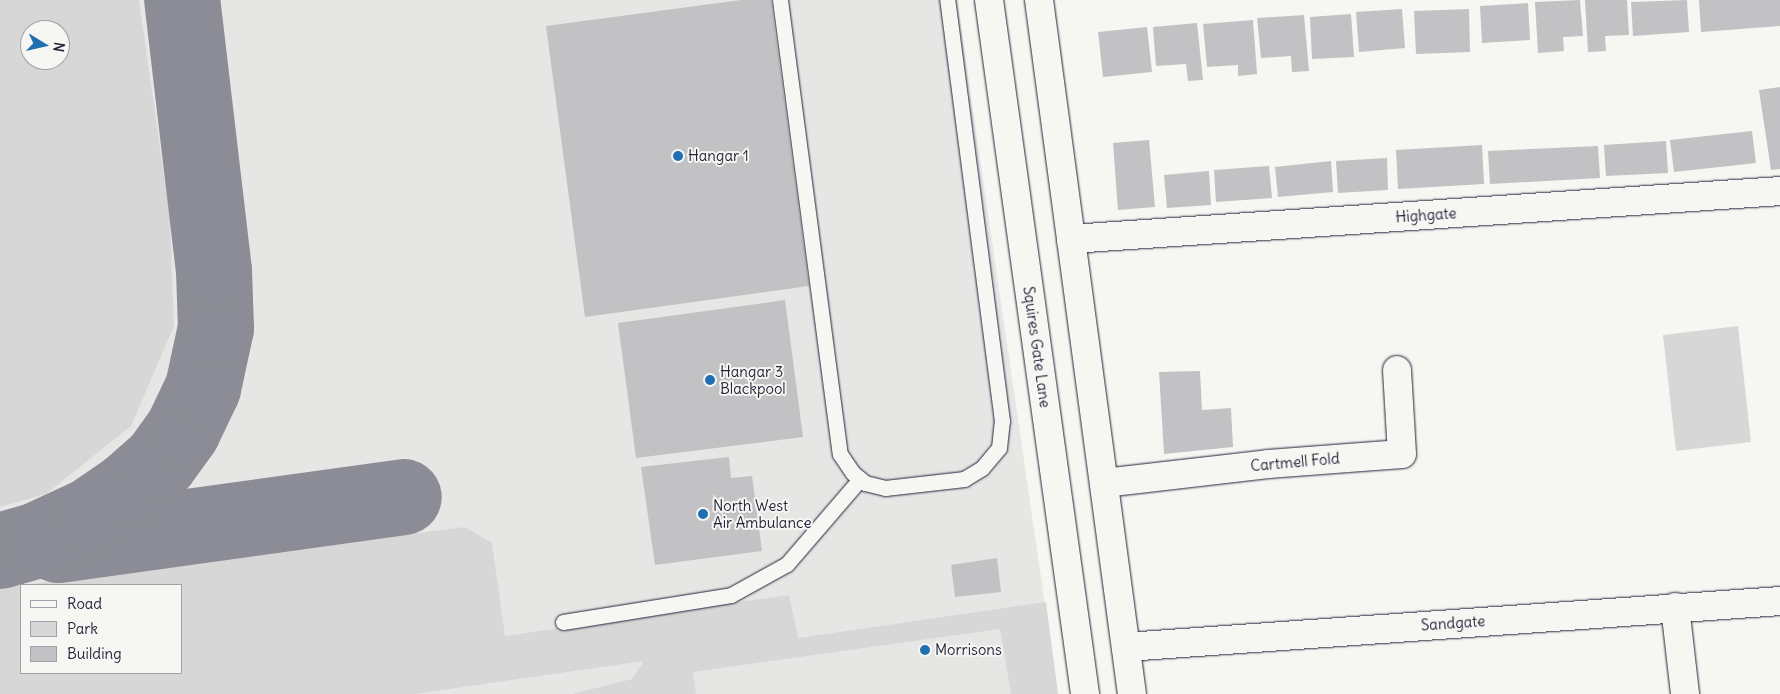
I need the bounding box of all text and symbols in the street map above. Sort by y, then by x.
north arrow [20,20,70,70]
text: N [49,41,68,53]
place label: Hangar 1 [688,147,749,165]
marker: Hangar 1 [672,150,684,162]
street label: Highgate [1395,204,1457,226]
street label: Squires Gate Lane [1020,285,1054,409]
place label: Hangar 3 Blackpool [720,362,786,397]
marker: Hangar 3 Blackpool [704,374,716,386]
street label: Cartmell Fold [1250,449,1340,475]
place label: North West Air Ambulance [713,496,812,531]
marker: North West Air Ambulance [697,508,709,520]
legend [20,584,182,674]
text: Road [67,594,102,613]
street label: Sandgate [1420,612,1486,634]
text: Park [67,619,98,638]
place label: Morrisons [935,641,1002,659]
text: Building [67,644,122,663]
marker: Morrisons [919,644,931,656]

